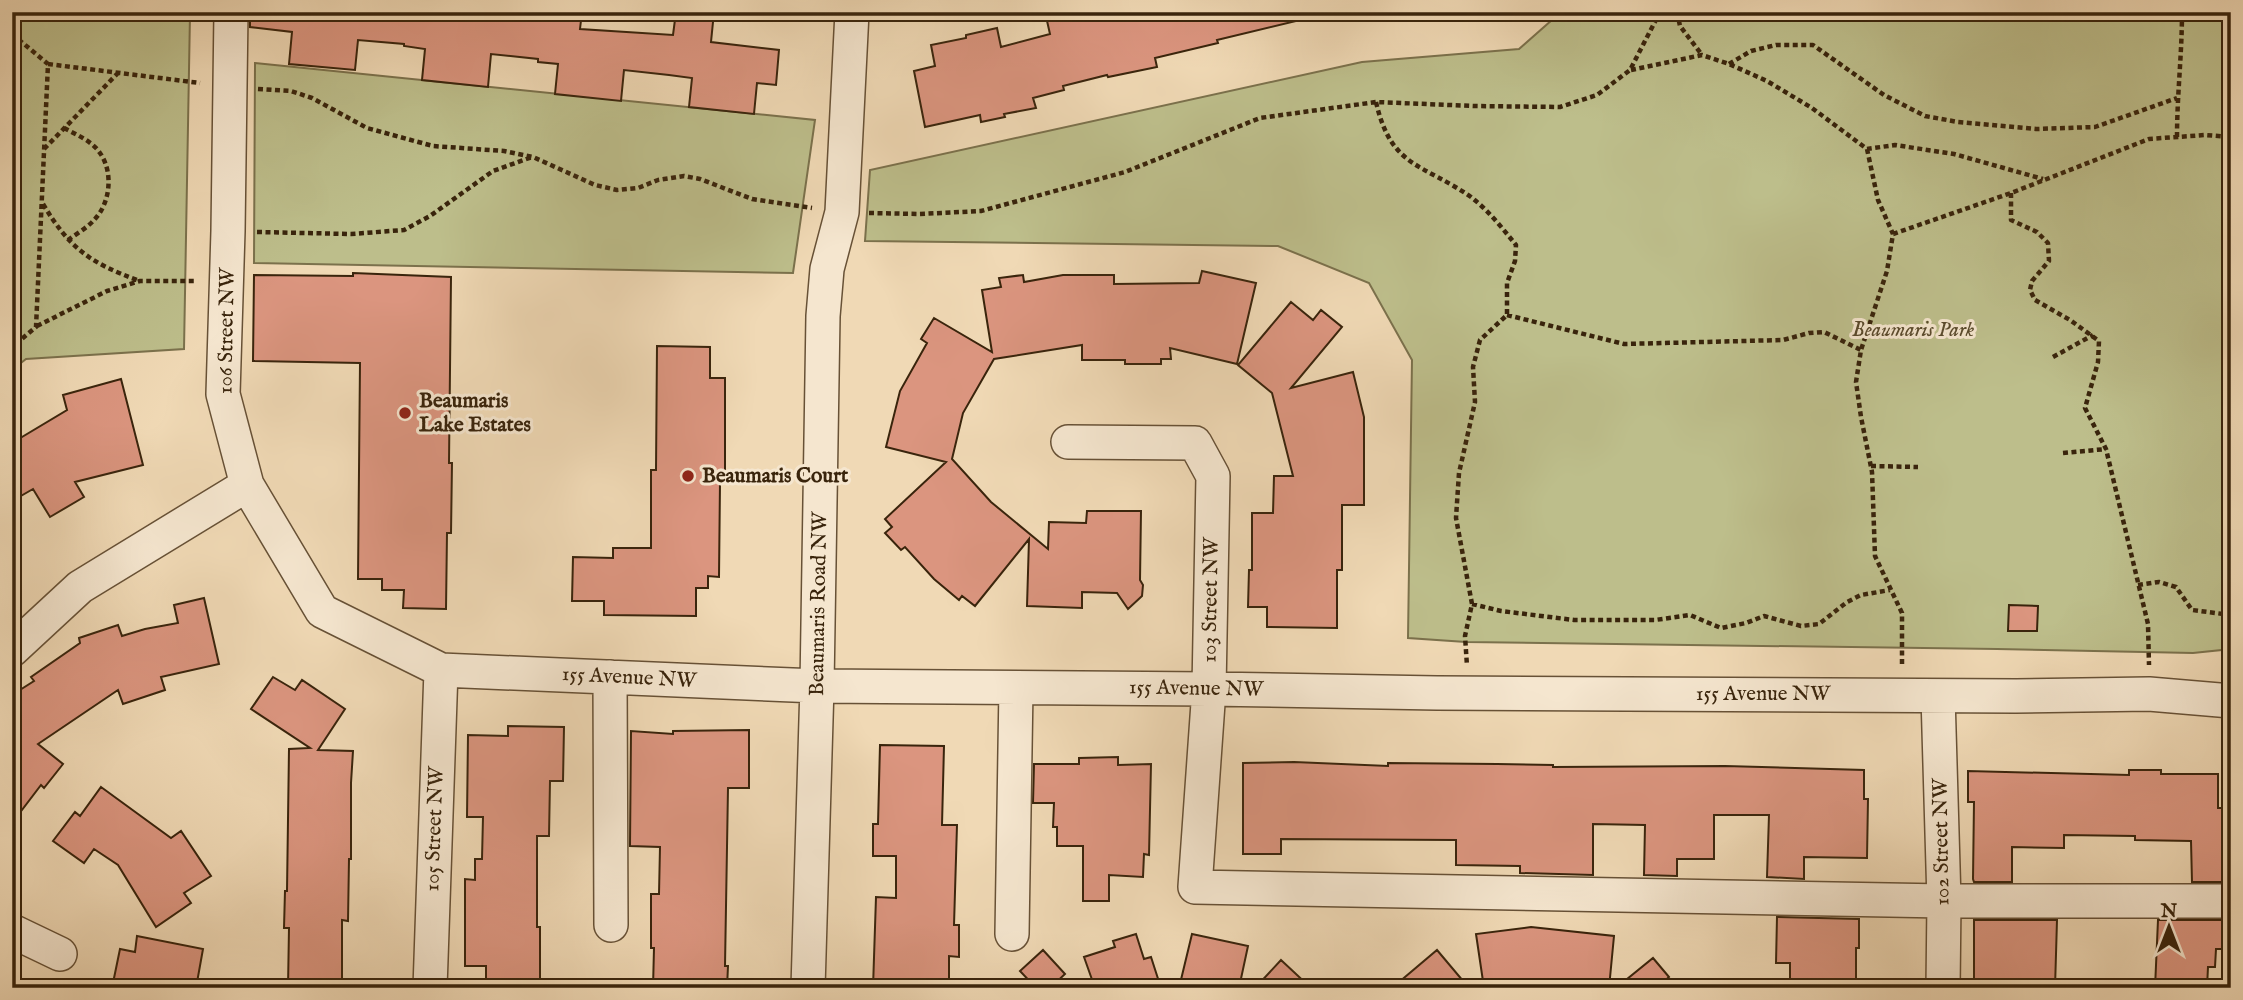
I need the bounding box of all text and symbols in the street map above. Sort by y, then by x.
street label: 106 Street NW [212,267,242,394]
park label: Beaumaris Park [1852,317,1975,344]
place label: Beaumaris Lake Estates [419,388,531,439]
marker: Beaumaris Lake Estates [397,405,413,421]
place label: Beaumaris Court [702,463,849,490]
marker: Beaumaris Court [680,468,696,484]
street label: Beaumaris Road NW [804,511,834,696]
street label: 103 Street NW [1196,536,1226,663]
street label: 155 Avenue NW [561,661,698,695]
street label: 155 Avenue NW [1128,674,1264,704]
street label: 155 Avenue NW [1696,681,1831,708]
street label: 105 Street NW [419,765,451,892]
street label: 102 Street NW [1927,777,1957,906]
north arrow [2134,892,2204,962]
text: N [2160,900,2178,924]

